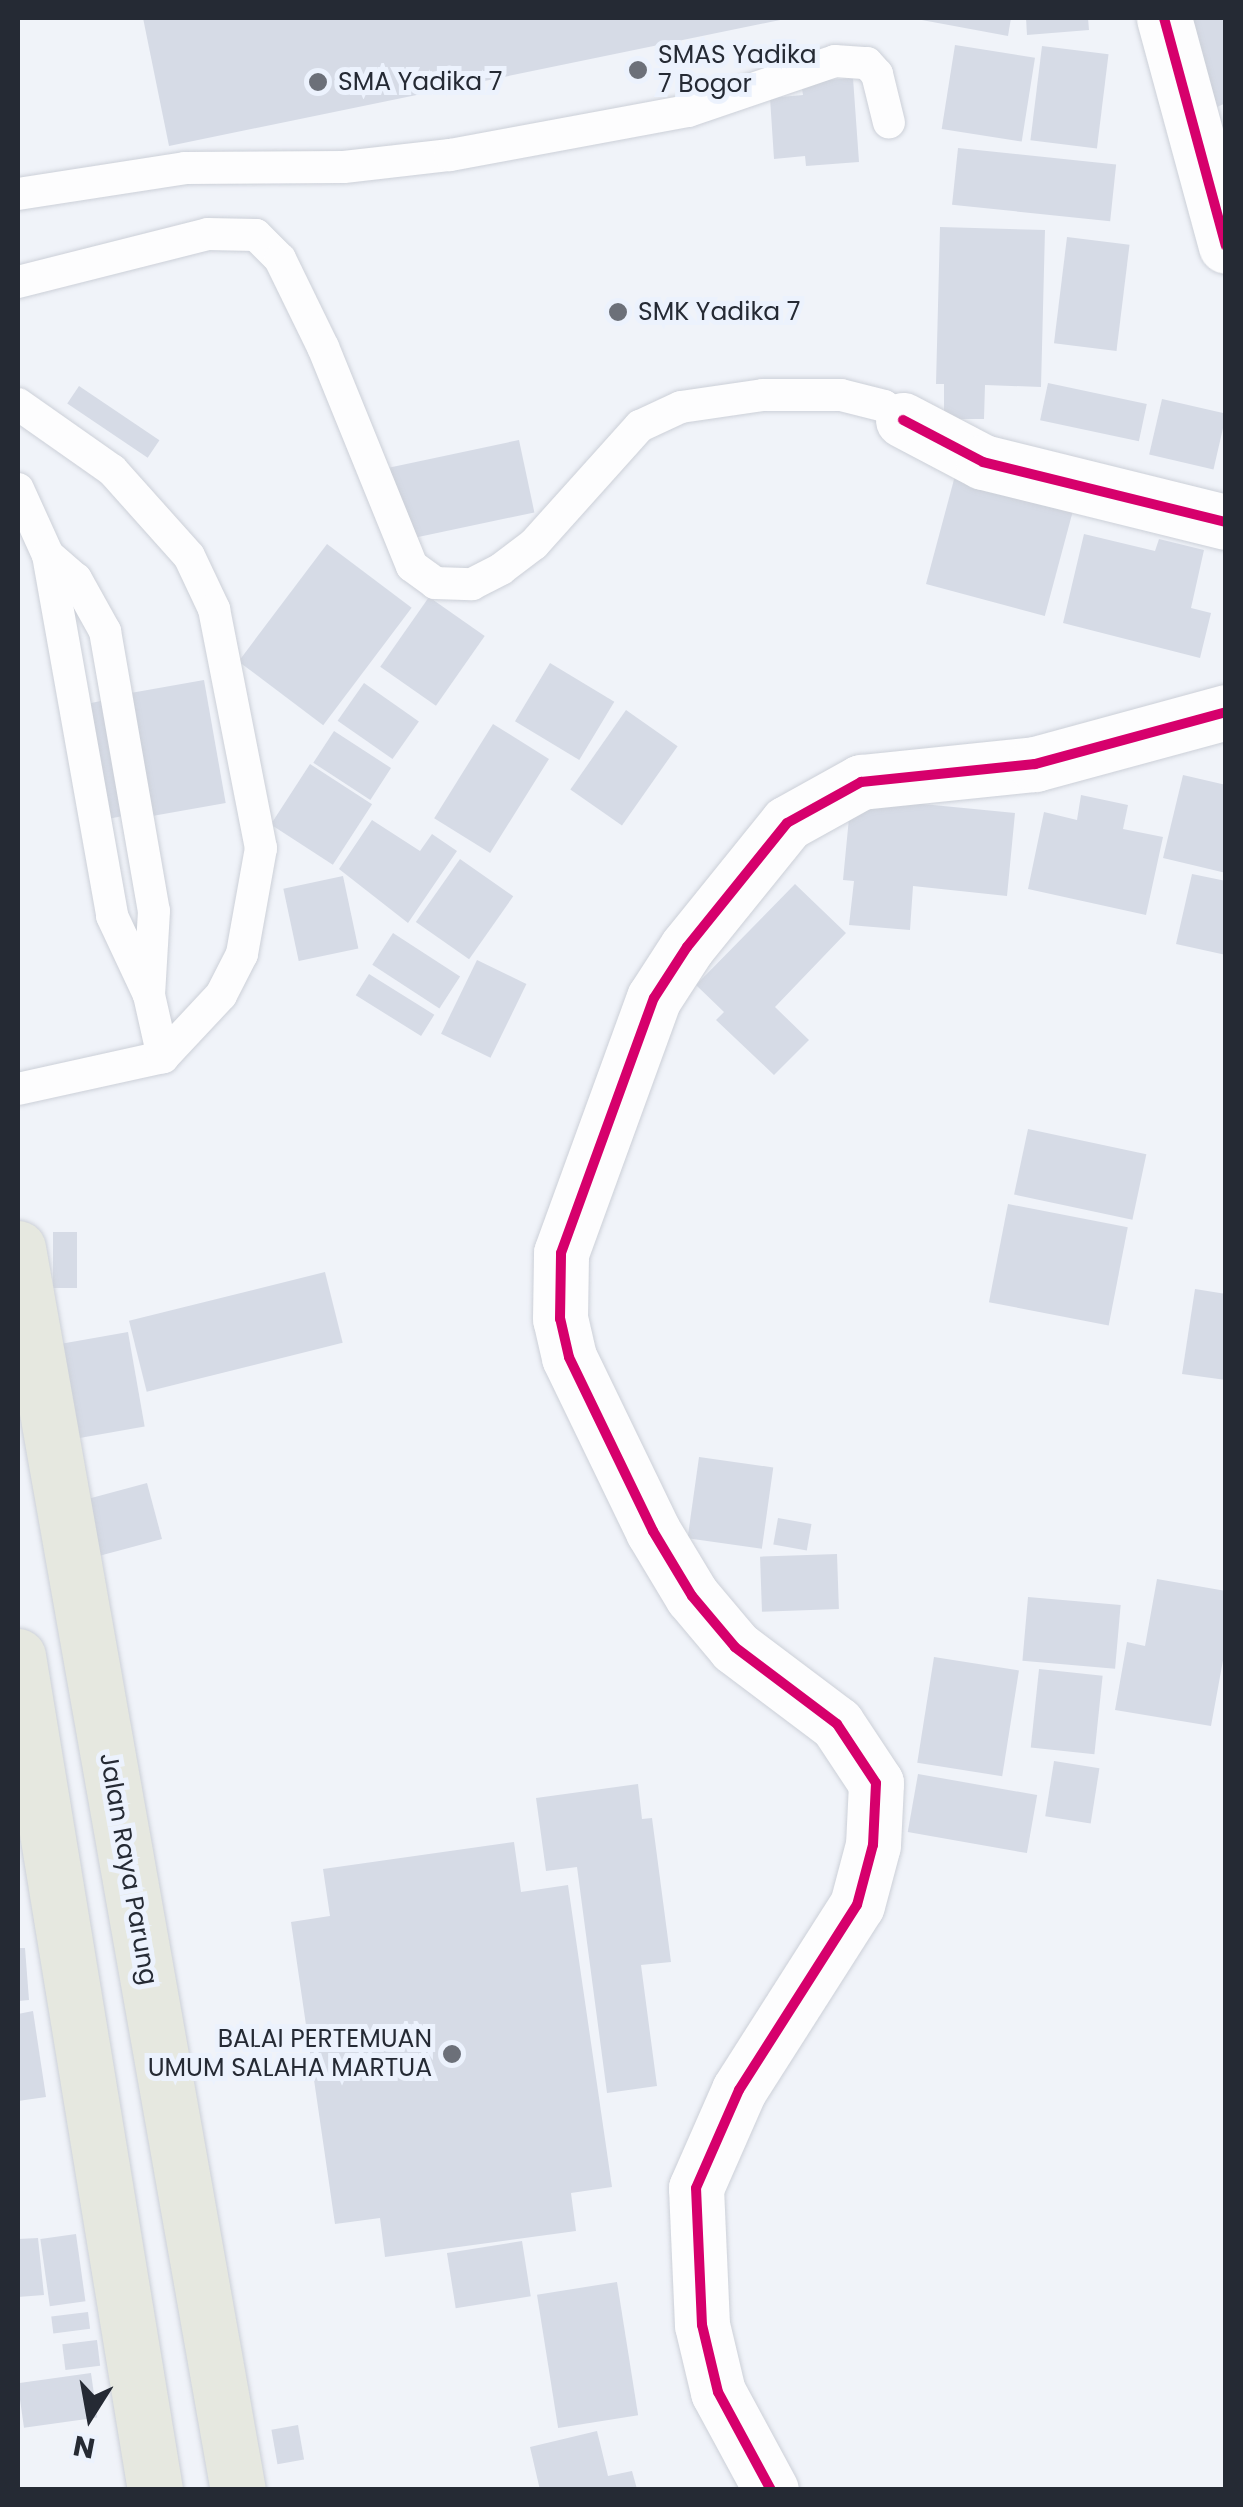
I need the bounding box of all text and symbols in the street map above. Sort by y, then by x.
place label: SMAS Yadika 7 Bogor [658,41,817,100]
marker: SMAS Yadika 7 Bogor [627,59,649,81]
place label: SMA Yadika 7 [338,67,502,97]
marker: SMA Yadika 7 [307,71,329,93]
place label: SMK Yadika 7 [638,297,800,327]
marker: SMK Yadika 7 [607,301,629,323]
street label: Jalan Raya Parung [93,1751,163,1987]
place label: BALAI PERTEMUAN UMUM SALAHA MARTUA [148,2025,432,2084]
marker: BALAI PERTEMUAN UMUM SALAHA MARTUA [441,2043,463,2065]
north arrow [40,2367,140,2467]
text: N [70,2426,98,2468]

